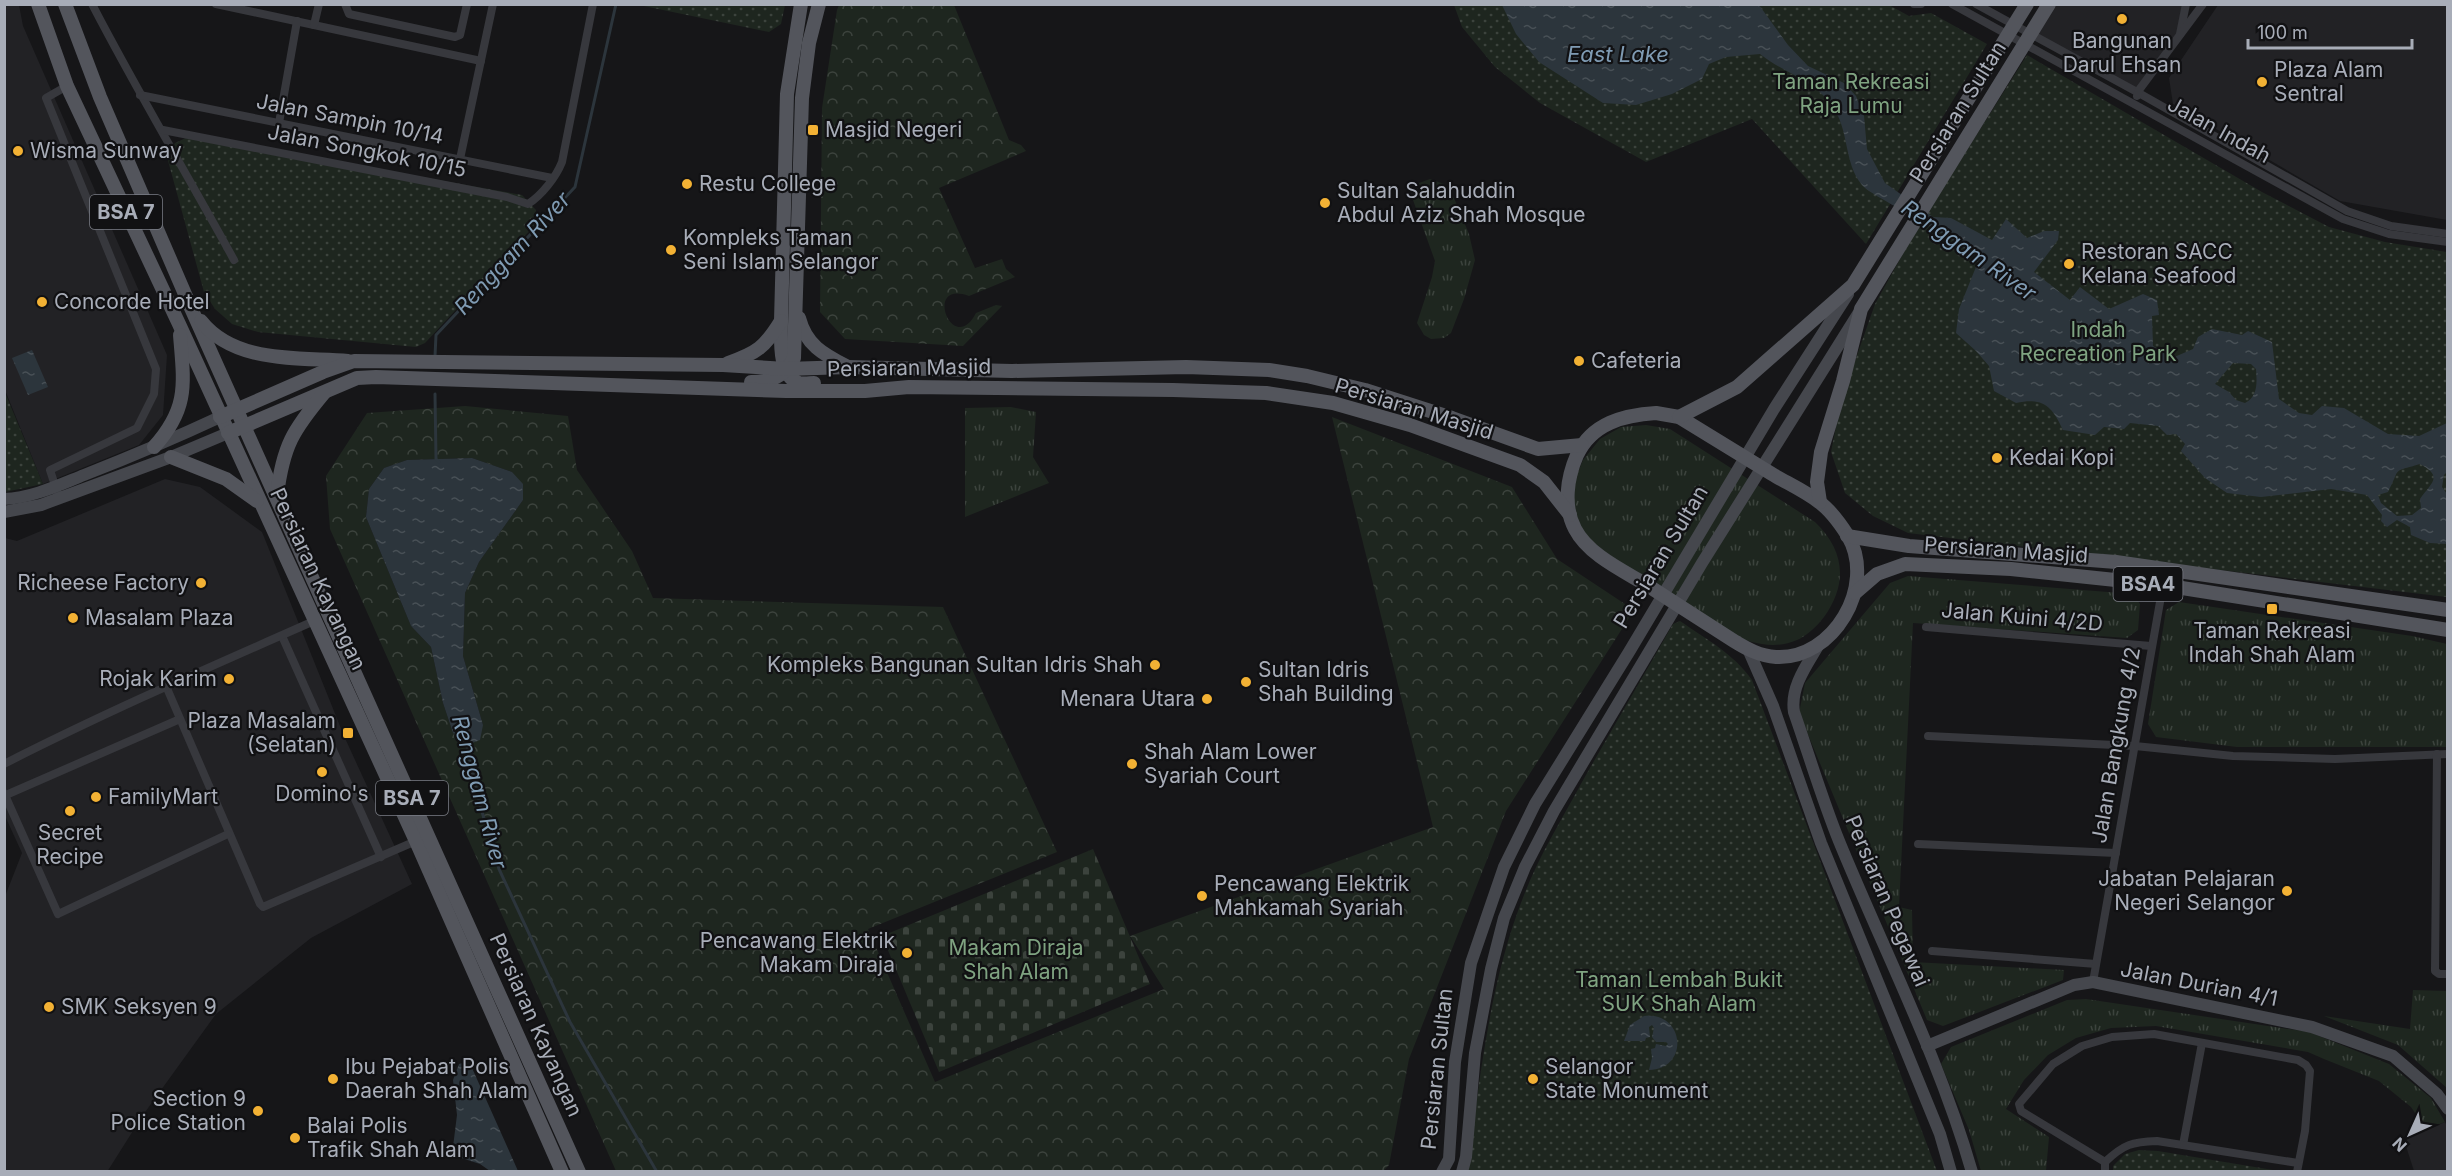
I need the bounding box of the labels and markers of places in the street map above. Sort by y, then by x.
marker: Bangunan Darul Ehsan [2115,12,2129,26]
place label: Bangunan Darul Ehsan [2063,28,2181,77]
place label: Plaza Alam Sentral [2274,57,2383,106]
marker: Plaza Alam Sentral [2255,75,2269,89]
place label: Masjid Negeri [825,117,962,142]
marker: Masjid Negeri [806,123,820,137]
place label: Wisma Sunway [30,138,182,163]
marker: Wisma Sunway [11,144,25,158]
place label: Restu College [699,171,836,196]
marker: Restu College [680,177,694,191]
place label: Sultan Salahuddin Abdul Aziz Shah Mosque [1337,178,1585,227]
marker: Sultan Salahuddin Abdul Aziz Shah Mosque [1318,196,1332,210]
place label: Kompleks Taman Seni Islam Selangor [683,225,878,274]
place label: Restoran SACC Kelana Seafood [2081,239,2236,288]
marker: Kompleks Taman Seni Islam Selangor [664,243,678,257]
marker: Restoran SACC Kelana Seafood [2062,257,2076,271]
place label: Concorde Hotel [54,289,210,314]
marker: Concorde Hotel [35,295,49,309]
place label: Cafeteria [1591,348,1682,373]
marker: Cafeteria [1572,354,1586,368]
place label: Kedai Kopi [2009,445,2114,470]
marker: Kedai Kopi [1990,451,2004,465]
place label: Richeese Factory [17,570,189,595]
marker: Richeese Factory [194,576,208,590]
marker: Taman Rekreasi Indah Shah Alam [2265,602,2279,616]
place label: Masalam Plaza [85,605,234,630]
marker: Masalam Plaza [66,611,80,625]
place label: Taman Rekreasi Indah Shah Alam [2189,618,2355,667]
place label: Kompleks Bangunan Sultan Idris Shah [767,652,1143,677]
place label: Sultan Idris Shah Building [1258,657,1394,706]
marker: Kompleks Bangunan Sultan Idris Shah [1148,658,1162,672]
place label: Rojak Karim [99,666,217,691]
marker: Rojak Karim [222,672,236,686]
marker: Sultan Idris Shah Building [1239,675,1253,689]
place label: Menara Utara [1060,686,1195,711]
marker: Menara Utara [1200,692,1214,706]
place label: Plaza Masalam (Selatan) [188,708,336,757]
marker: Plaza Masalam (Selatan) [341,726,355,740]
place label: Shah Alam Lower Syariah Court [1144,739,1317,788]
marker: Shah Alam Lower Syariah Court [1125,757,1139,771]
marker: Domino's [315,765,329,779]
place label: Domino's [275,781,369,806]
place label: FamilyMart [108,784,218,809]
marker: FamilyMart [89,790,103,804]
marker: Secret Recipe [63,804,77,818]
place label: Secret Recipe [36,820,104,869]
place label: Jabatan Pelajaran Negeri Selangor [2098,866,2275,915]
place label: Pencawang Elektrik Mahkamah Syariah [1214,871,1410,920]
marker: Jabatan Pelajaran Negeri Selangor [2280,884,2294,898]
marker: Pencawang Elektrik Mahkamah Syariah [1195,889,1209,903]
place label: Pencawang Elektrik Makam Diraja [700,928,895,977]
marker: Pencawang Elektrik Makam Diraja [900,946,914,960]
place label: SMK Seksyen 9 [61,994,217,1019]
marker: SMK Seksyen 9 [42,1000,56,1014]
place label: Ibu Pejabat Polis Daerah Shah Alam [345,1054,528,1103]
place label: Selangor State Monument [1545,1054,1708,1103]
marker: Ibu Pejabat Polis Daerah Shah Alam [326,1072,340,1086]
marker: Selangor State Monument [1526,1072,1540,1086]
place label: Section 9 Police Station [111,1086,246,1135]
marker: Section 9 Police Station [251,1104,265,1118]
place label: Balai Polis Trafik Shah Alam [307,1113,475,1162]
marker: Balai Polis Trafik Shah Alam [288,1131,302,1145]

